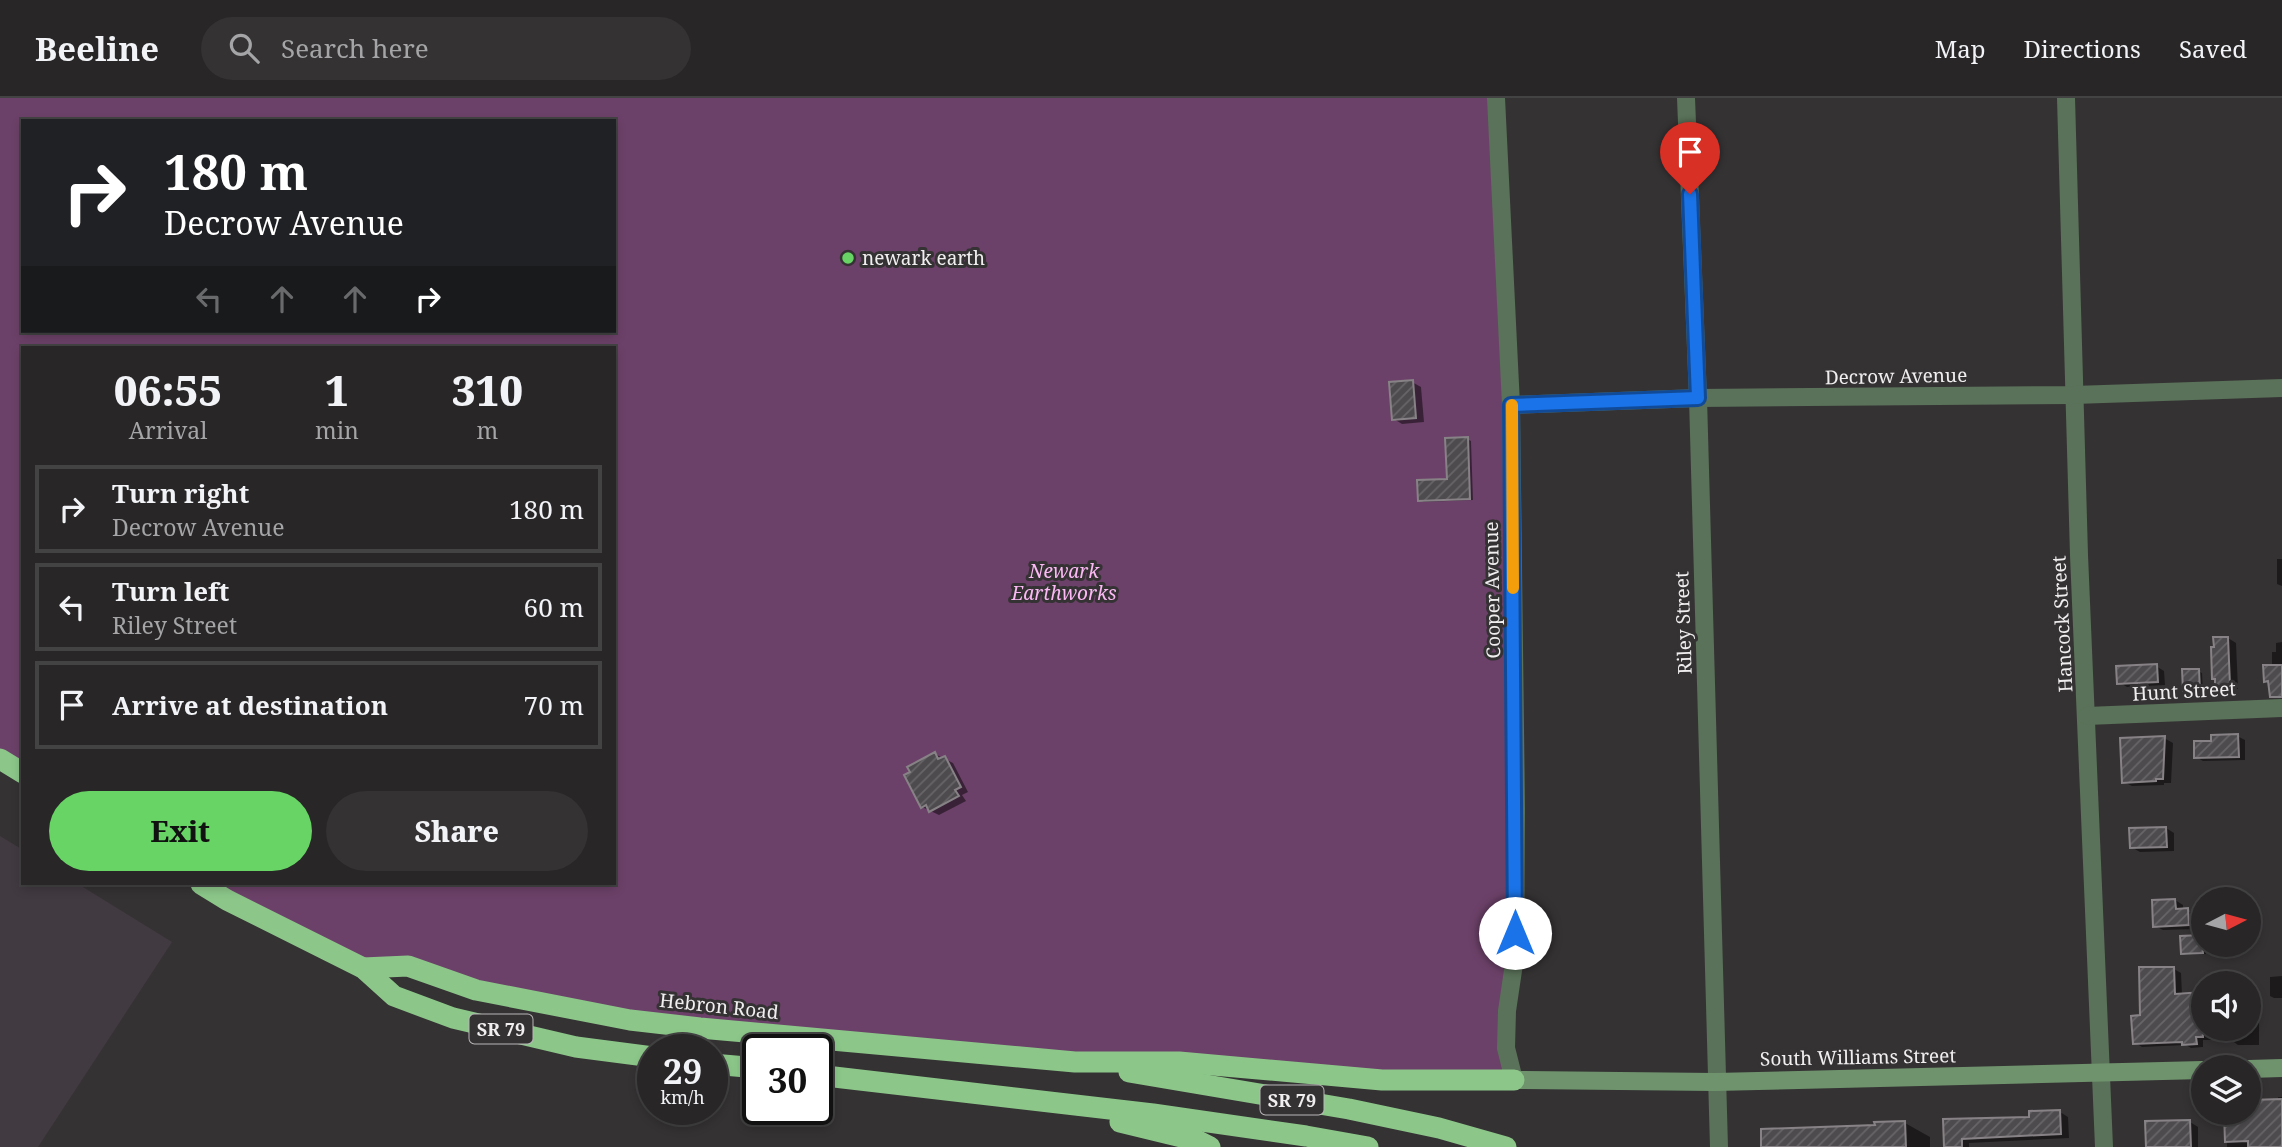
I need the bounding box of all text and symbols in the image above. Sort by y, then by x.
search box [201,17,691,80]
text: Beeline [35,26,159,71]
icon: search [225,29,263,67]
text: Search here [281,30,429,66]
text: Map [1935,32,1986,65]
text: Directions [2024,32,2141,65]
text: Saved [2179,32,2247,65]
pin [1660,122,1720,194]
icon: arrive [1671,133,1709,171]
text: 180 m [164,138,308,204]
icon: right [49,147,140,238]
text: Decrow Avenue [164,201,404,244]
place label: newark earth [862,245,985,271]
marker: newark earth [840,250,856,266]
icon: left [190,280,228,318]
icon: ahead [263,280,301,318]
icon: ahead [336,280,374,318]
icon: right [409,280,447,318]
text: 06:55 [114,361,222,418]
text: 1 [325,361,349,418]
text: 310 [452,361,523,418]
street label: Decrow Avenue [1825,362,1967,390]
text: Arrival [129,414,207,446]
text: min [315,414,359,446]
text: m [477,414,498,446]
text: Turn right [112,475,249,511]
icon: right [53,490,91,528]
text: 180 m [509,491,584,527]
text: Decrow Avenue [112,511,284,543]
street label: Cooper Avenue [1478,521,1506,659]
street label: Hancock Street [2045,555,2079,693]
park label: Newark Earthworks [1010,558,1117,606]
street label: Riley Street [1668,571,1698,675]
text: Turn left [112,573,229,609]
icon: left [53,588,91,626]
text: 60 m [524,589,584,625]
text: Riley Street [112,609,237,641]
street label: Hunt Street [2131,675,2237,707]
icon: arrive [53,686,91,724]
text: Arrive at destination [112,687,388,723]
text: 70 m [524,687,584,723]
button: Exit [49,791,312,871]
button: Share [326,791,588,871]
north arrow [2191,887,2261,957]
map controls [2191,887,2261,1125]
position arrow [1478,896,1552,970]
button: sound [2191,971,2261,1041]
street label: Hebron Road [658,987,780,1025]
road number: SR 79 [470,1014,532,1044]
speed limit sign: 30 [742,1034,833,1125]
street label: South Williams Street [1760,1042,1957,1072]
text: 29 [663,1047,702,1094]
button: layers [2191,1055,2261,1125]
text: km/h [660,1085,705,1109]
road number: SR 79 [1260,1085,1324,1114]

